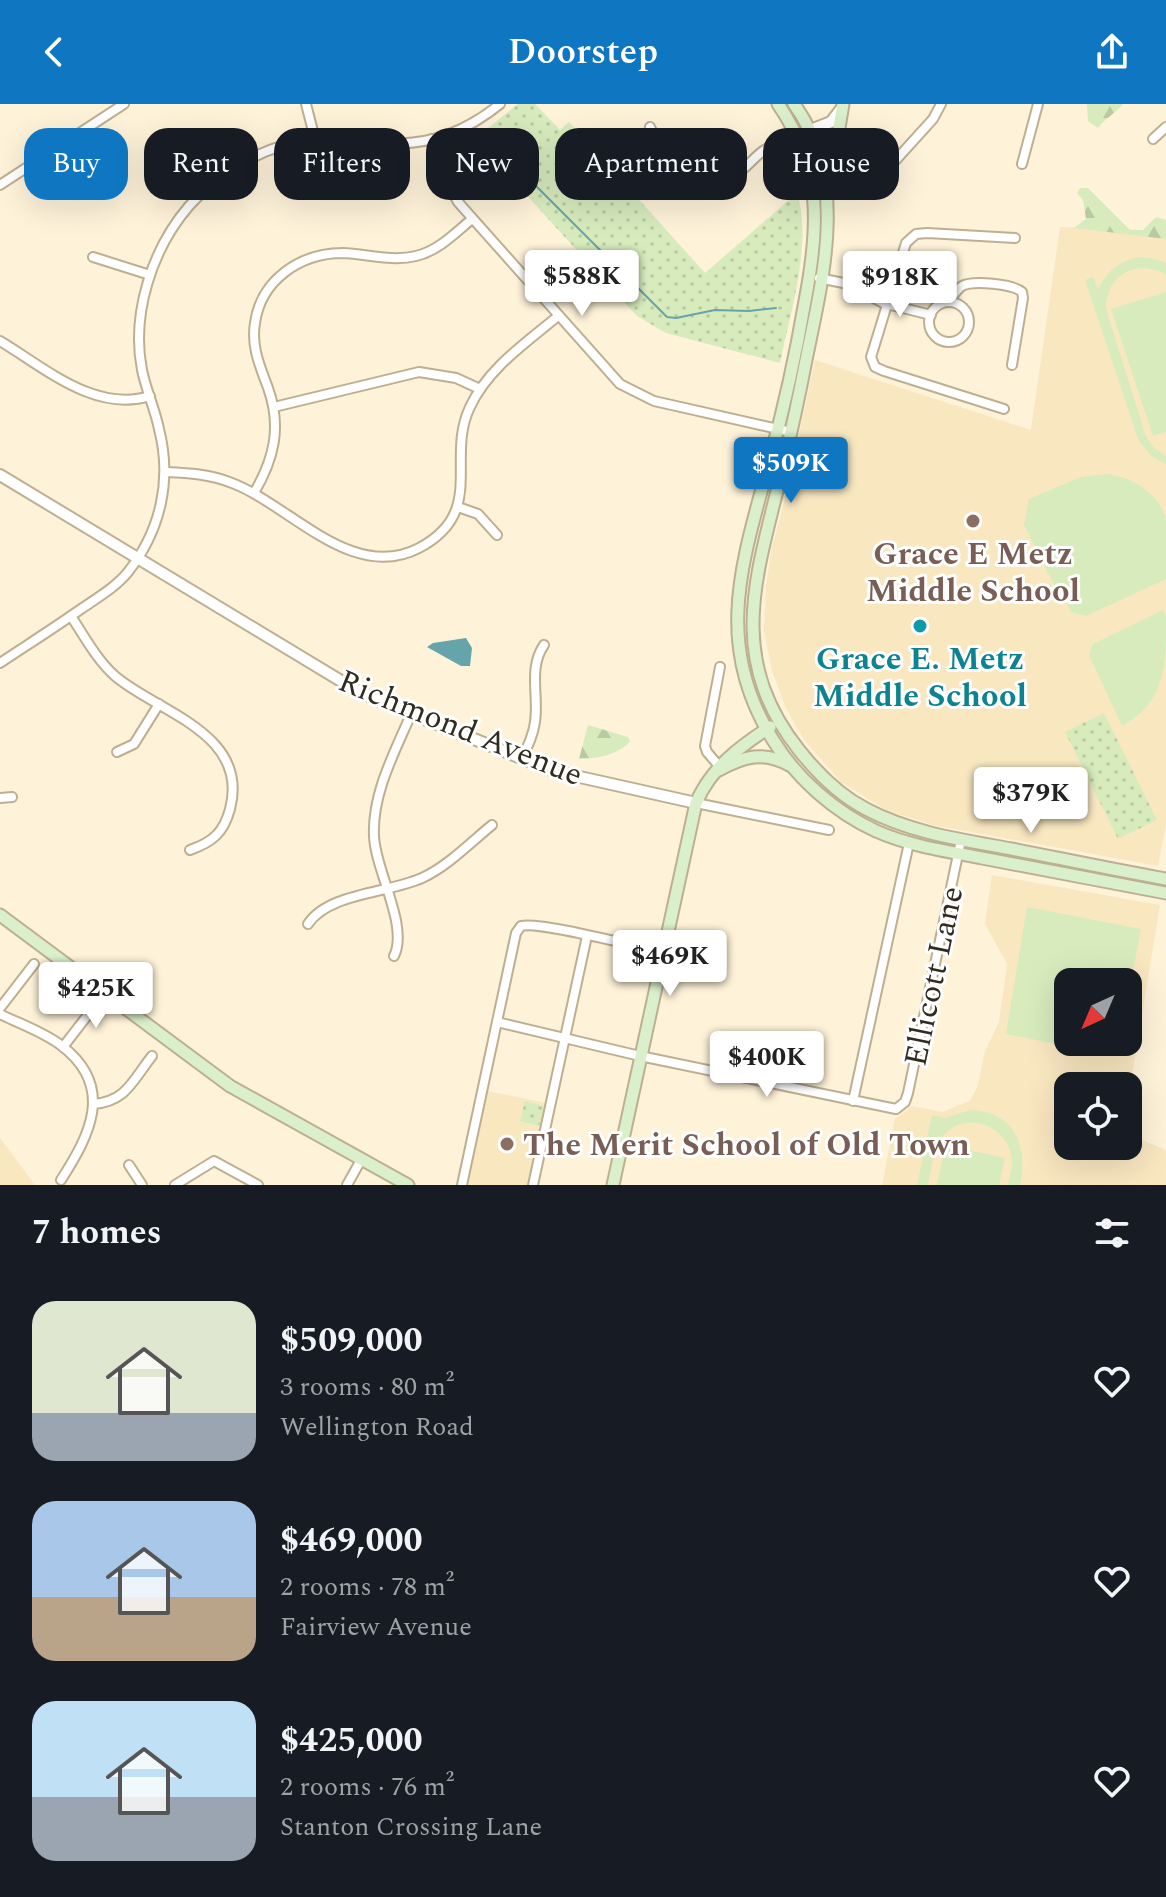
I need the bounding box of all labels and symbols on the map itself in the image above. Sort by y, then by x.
pin: $588K [526,250,638,318]
pin: $918K [844,251,956,319]
pin: $509K [735,437,847,505]
marker: Grace E Metz Middle School [964,512,982,530]
place label: Grace E Metz Middle School [866,530,1080,616]
marker: Grace E. Metz Middle School [911,617,929,635]
place label: Grace E. Metz Middle School [813,635,1027,721]
street label: Richmond Avenue [331,657,590,800]
pin: $379K [975,767,1087,835]
street label: Ellicott Lane [891,882,977,1071]
pin: $469K [614,930,726,998]
pin: $425K [40,962,152,1030]
north arrow [1054,968,1142,1056]
pin: $400K [711,1031,823,1099]
place label: The Merit School of Old Town [523,1121,970,1170]
marker: The Merit School of Old Town [498,1135,516,1153]

